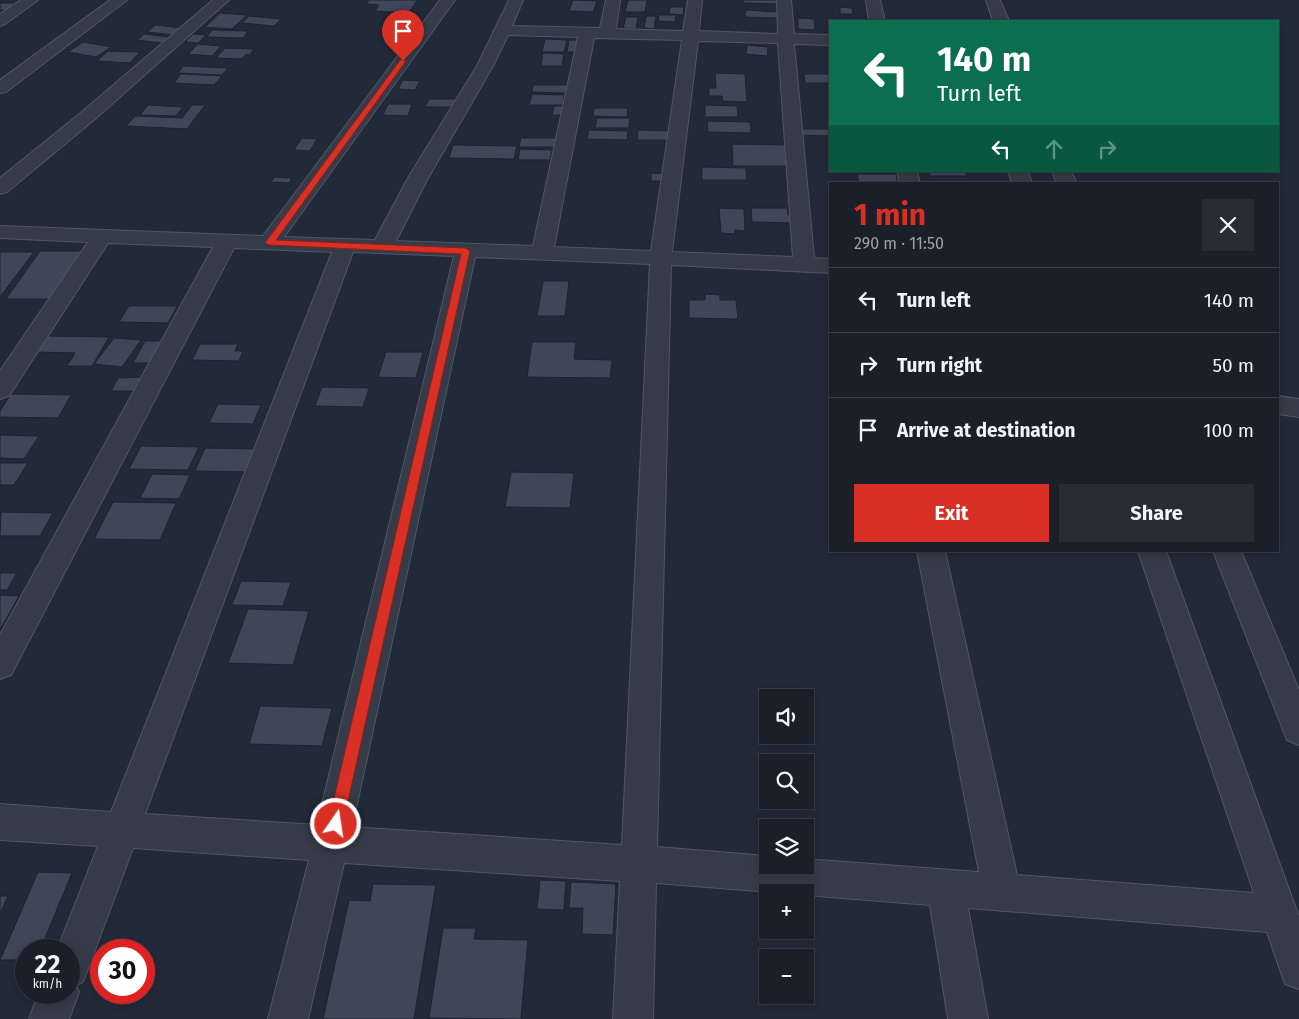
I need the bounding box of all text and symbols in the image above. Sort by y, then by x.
pin [382,10,424,61]
icon: arrive [389,17,417,45]
text: 140 m [937,38,1031,80]
icon: left [854,40,919,105]
text: Turn left [937,80,1021,107]
icon: left [987,135,1015,163]
icon: ahead [1040,135,1068,163]
icon: right [1093,135,1121,163]
text: 1 min [854,197,926,233]
button: close [1202,199,1254,251]
text: 290 m · 11:50 [854,234,944,253]
icon: left [854,286,882,314]
text: Turn left [897,289,971,312]
text: 140 m [1204,289,1254,312]
icon: right [854,351,882,379]
text: Turn right [897,354,982,377]
text: 50 m [1213,354,1254,377]
icon: arrive [854,416,882,444]
text: Arrive at destination [897,419,1076,442]
text: 100 m [1203,419,1254,442]
button: Exit [854,484,1049,542]
button: Share [1059,484,1254,542]
map controls [759,689,814,1004]
button: sound [759,689,814,744]
button: search [759,754,814,809]
position arrow [309,797,361,849]
button: layers [759,819,814,874]
button: + [759,884,814,939]
speed limit sign: 30 [90,939,155,1004]
button: − [759,949,814,1004]
text: 22 [35,950,60,980]
text: km/h [33,977,62,991]

